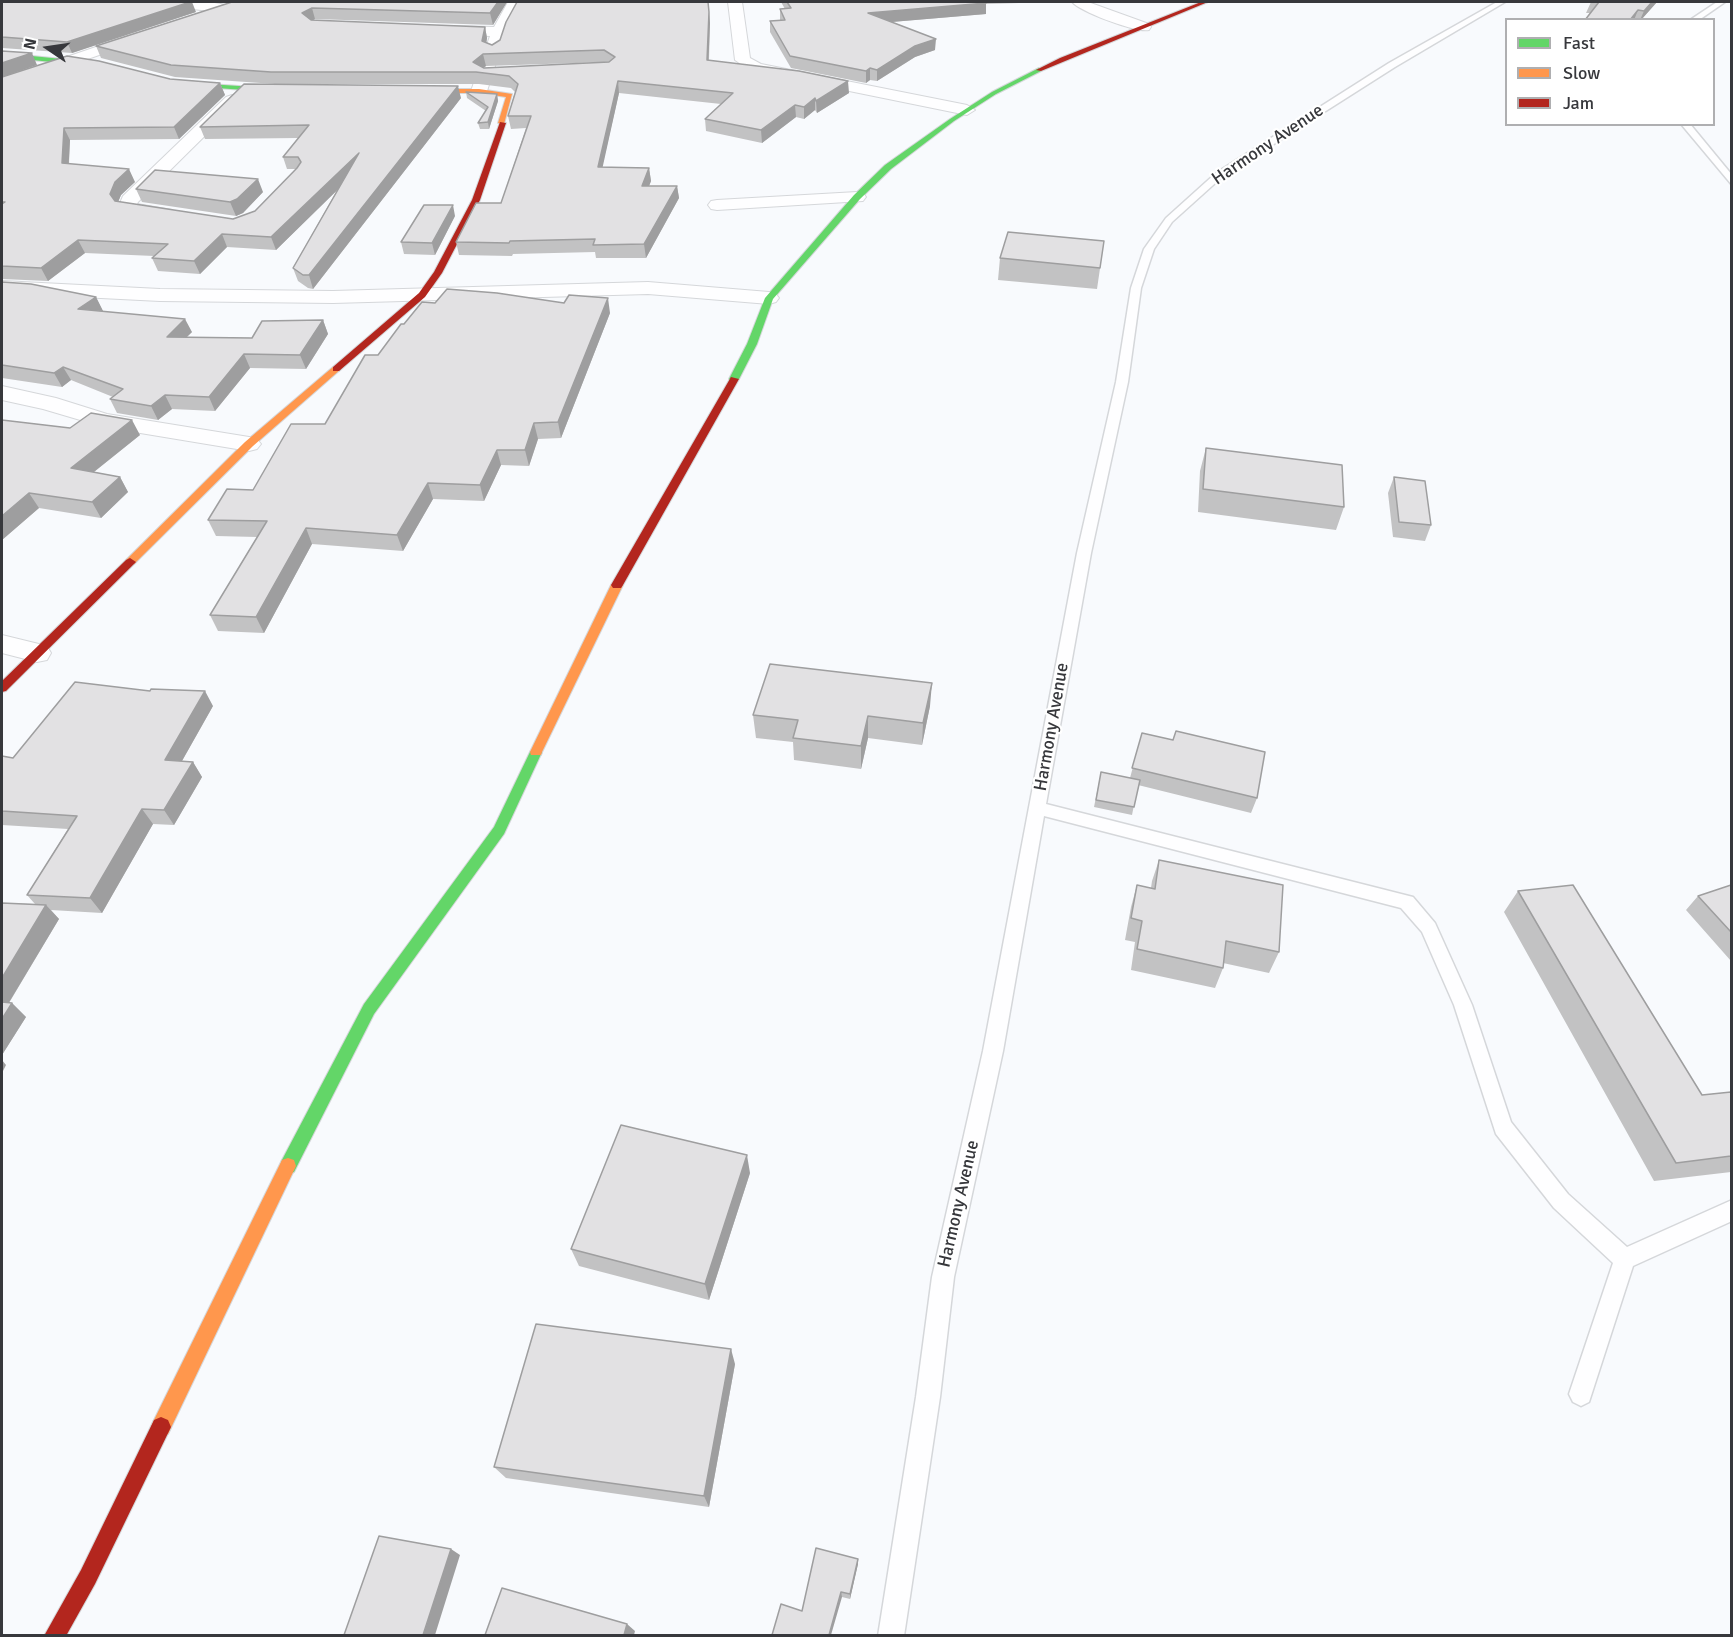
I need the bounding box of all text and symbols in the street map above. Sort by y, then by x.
north arrow [18,18,78,78]
legend [1505,18,1715,126]
text: Fast [1563,32,1595,54]
text: N [19,36,41,52]
text: Slow [1563,62,1600,84]
text: Jam [1563,92,1594,114]
street label: Harmony Avenue [1208,100,1328,190]
street label: Harmony Avenue [1030,661,1074,793]
street label: Harmony Avenue [934,1138,984,1270]

